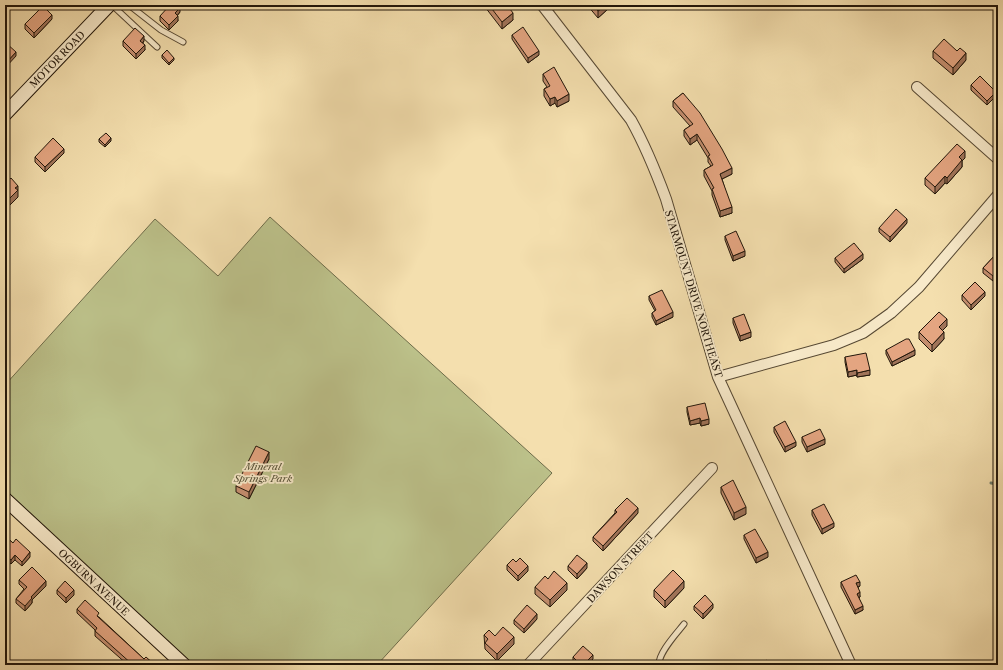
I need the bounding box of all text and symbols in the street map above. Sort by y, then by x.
street label: MOTOR ROAD [27,28,88,91]
street label: STARMOUNT DRIVE NORTHEAST [662,209,725,380]
park label: Mineral Springs Park [233,460,293,485]
street label: DAWSON STREET [584,529,657,606]
street label: OGBURN AVENUE [55,546,132,619]

